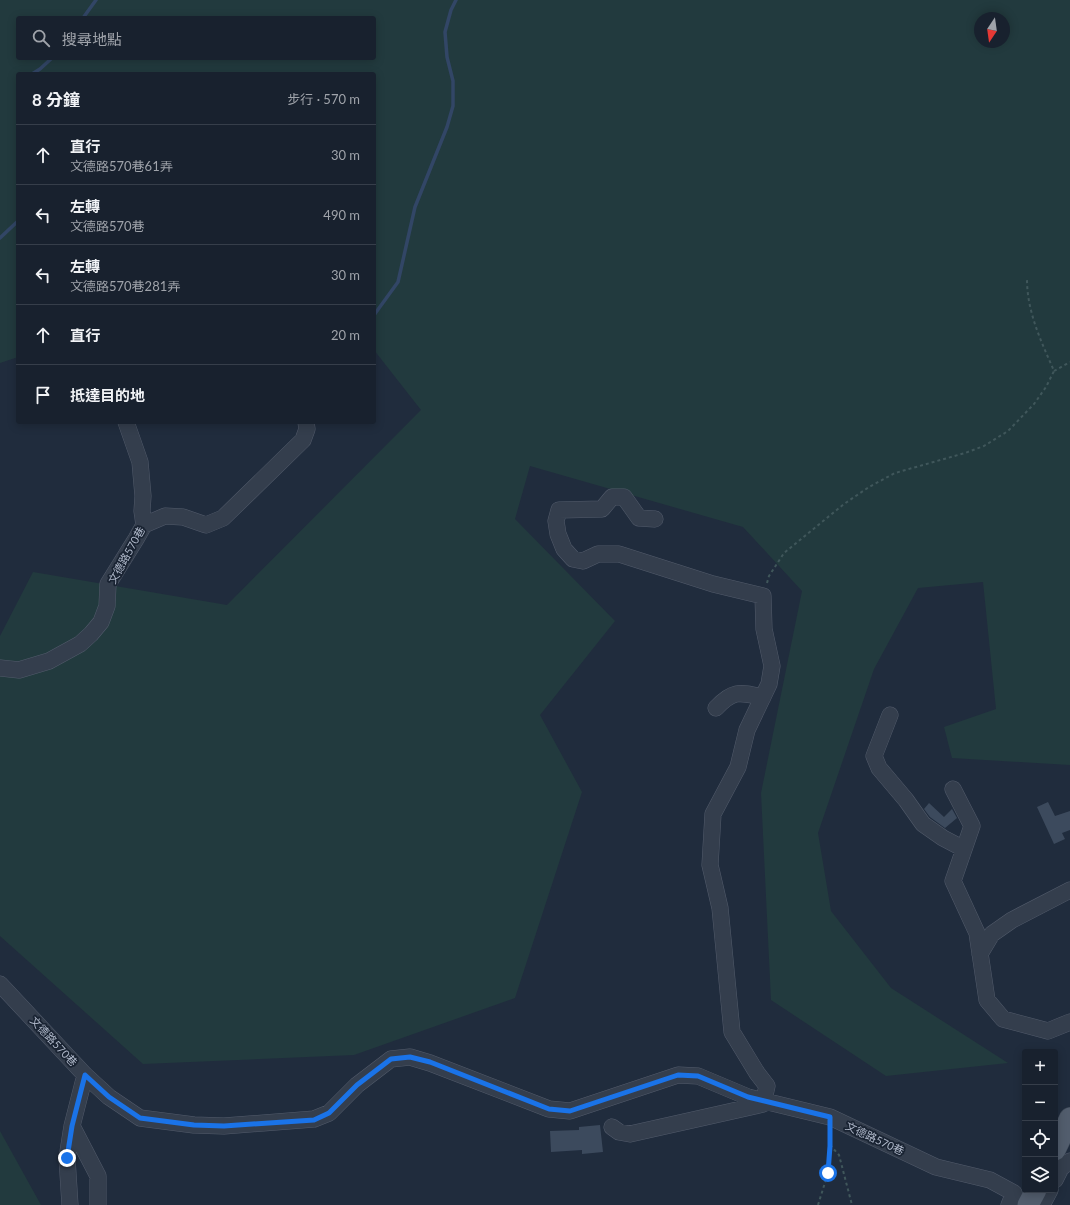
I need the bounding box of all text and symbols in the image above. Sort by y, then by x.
north arrow [974,12,1010,48]
search box [16,16,376,60]
icon: search [30,27,52,49]
text: 搜尋地點 [62,30,122,48]
text: 8 分鐘 [32,89,80,110]
text: 步行 · 570 m [287,91,360,107]
text: 直行 [70,137,100,155]
icon: ahead [32,144,54,166]
text: 30 m [331,147,360,163]
text: 文德路570巷61弄 [70,158,173,174]
text: 左轉 [70,197,100,215]
icon: left [32,204,54,226]
text: 490 m [323,207,360,223]
text: 文德路570巷 [70,218,145,234]
text: 左轉 [70,257,100,275]
icon: left [32,264,54,286]
text: 30 m [331,267,360,283]
text: 文德路570巷281弄 [70,278,180,294]
icon: ahead [32,324,54,346]
text: 直行 [70,326,100,344]
text: 20 m [331,327,360,343]
icon: arrive [32,384,54,406]
text: 抵達目的地 [70,386,145,404]
street label: 文德路570巷 [105,524,147,586]
street label: 文德路570巷 [28,1013,80,1069]
map controls [1022,1049,1058,1193]
button: + [1022,1049,1058,1085]
button: − [1022,1085,1058,1121]
street label: 文德路570巷 [844,1119,906,1157]
button: locate [1022,1121,1058,1157]
route end [58,1149,76,1167]
button: layers [1022,1157,1058,1193]
route start [819,1164,837,1182]

